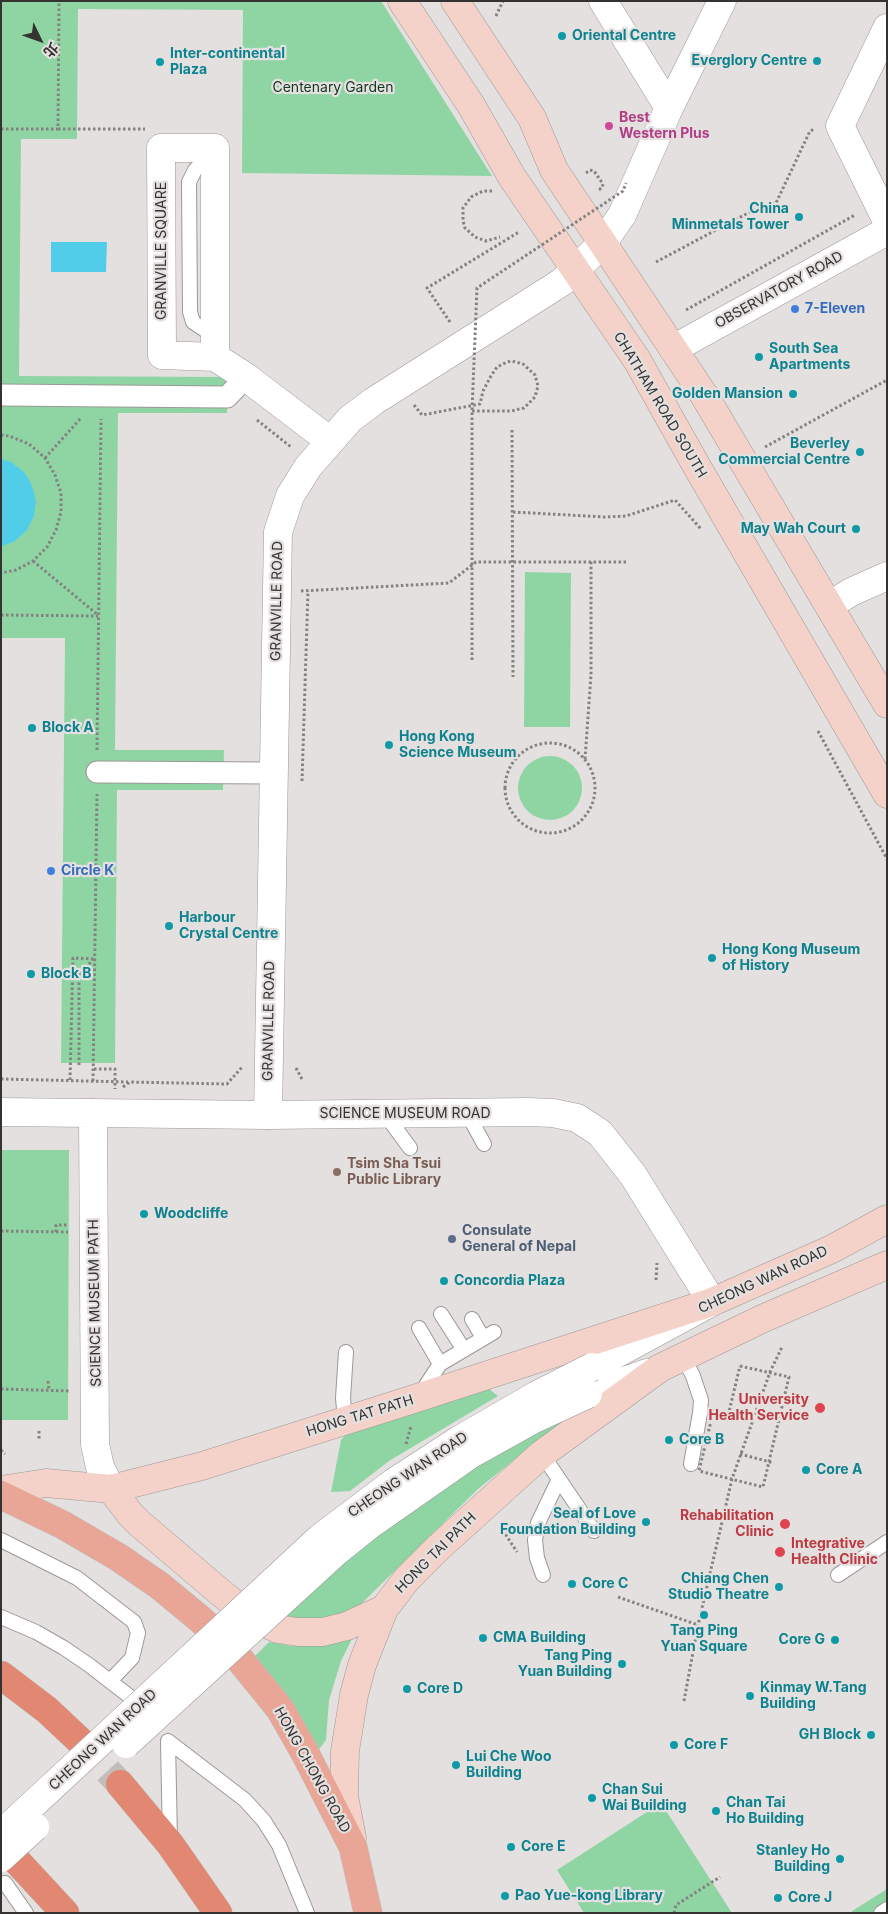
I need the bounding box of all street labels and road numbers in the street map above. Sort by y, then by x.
street label: GRANVILLE SQUARE [154,182,170,320]
street label: OBSERVATORY ROAD [712,248,846,332]
street label: CHATHAM ROAD SOUTH [610,329,710,481]
street label: GRANVILLE ROAD [268,541,286,661]
street label: GRANVILLE ROAD [260,961,278,1081]
street label: SCIENCE MUSEUM ROAD [320,1106,490,1122]
street label: SCIENCE MUSEUM PATH [85,1219,105,1387]
street label: CHEONG WAN ROAD [696,1243,830,1317]
street label: HONG TAT PATH [304,1392,416,1440]
street label: CHEONG WAN ROAD [345,1429,471,1521]
street label: HONG TAI PATH [392,1509,480,1597]
street label: CHEONG WAN ROAD [46,1686,160,1794]
street label: HONG CHONG ROAD [270,1704,354,1836]

